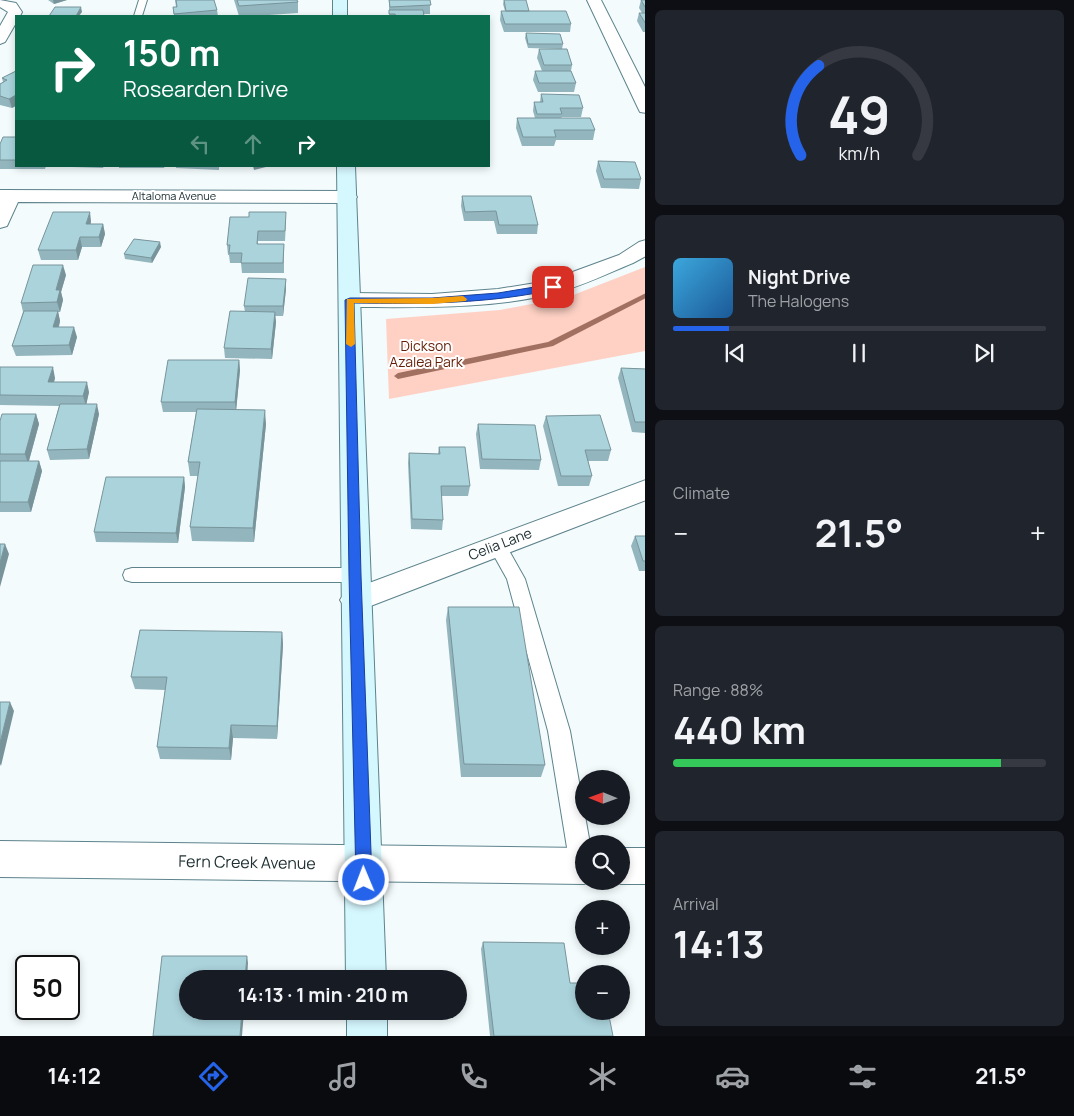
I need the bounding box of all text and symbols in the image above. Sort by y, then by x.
text: 150 m [123,29,220,77]
icon: right [40,35,105,100]
text: Rosearden Drive [123,74,288,104]
text: 49 [828,79,891,150]
icon: left [186,130,214,158]
icon: ahead [239,130,267,158]
icon: right [292,130,320,158]
text: km/h [839,141,880,165]
street label: Altaloma Avenue [132,188,217,203]
text: Night Drive [748,264,850,290]
pin [532,266,574,308]
icon: arrive [539,273,567,301]
text: The Halogens [748,290,849,312]
park label: Dickson Azalea Park [389,336,464,371]
icon: previous [721,339,749,367]
icon: pause [845,339,873,367]
icon: next [970,339,998,367]
text: Climate [673,482,730,504]
text: 21.5° [815,506,903,558]
text: − [673,514,688,552]
text: + [1030,514,1046,552]
street label: Celia Lane [465,523,534,564]
text: Range · 88% [673,679,763,701]
text: 440 km [673,703,806,755]
north arrow [575,770,630,825]
map controls [575,770,630,1020]
button: search [575,835,630,890]
street label: Fern Creek Avenue [178,850,316,874]
position arrow [337,853,389,905]
text: Arrival [673,893,719,915]
button: + [575,900,630,955]
text: 14:13 [673,917,765,969]
speed limit sign: 50 [15,955,80,1020]
button: − [575,965,630,1020]
text: 14:13 · 1 min · 210 m [238,982,408,1008]
icon: directions [196,1059,231,1094]
icon: music [326,1059,361,1094]
icon: phone [456,1059,491,1094]
icon: climate [585,1059,620,1094]
icon: car [715,1059,750,1094]
icon: filters [845,1059,880,1094]
text: 14:12 [47,1061,101,1091]
text: 21.5° [975,1061,1027,1091]

